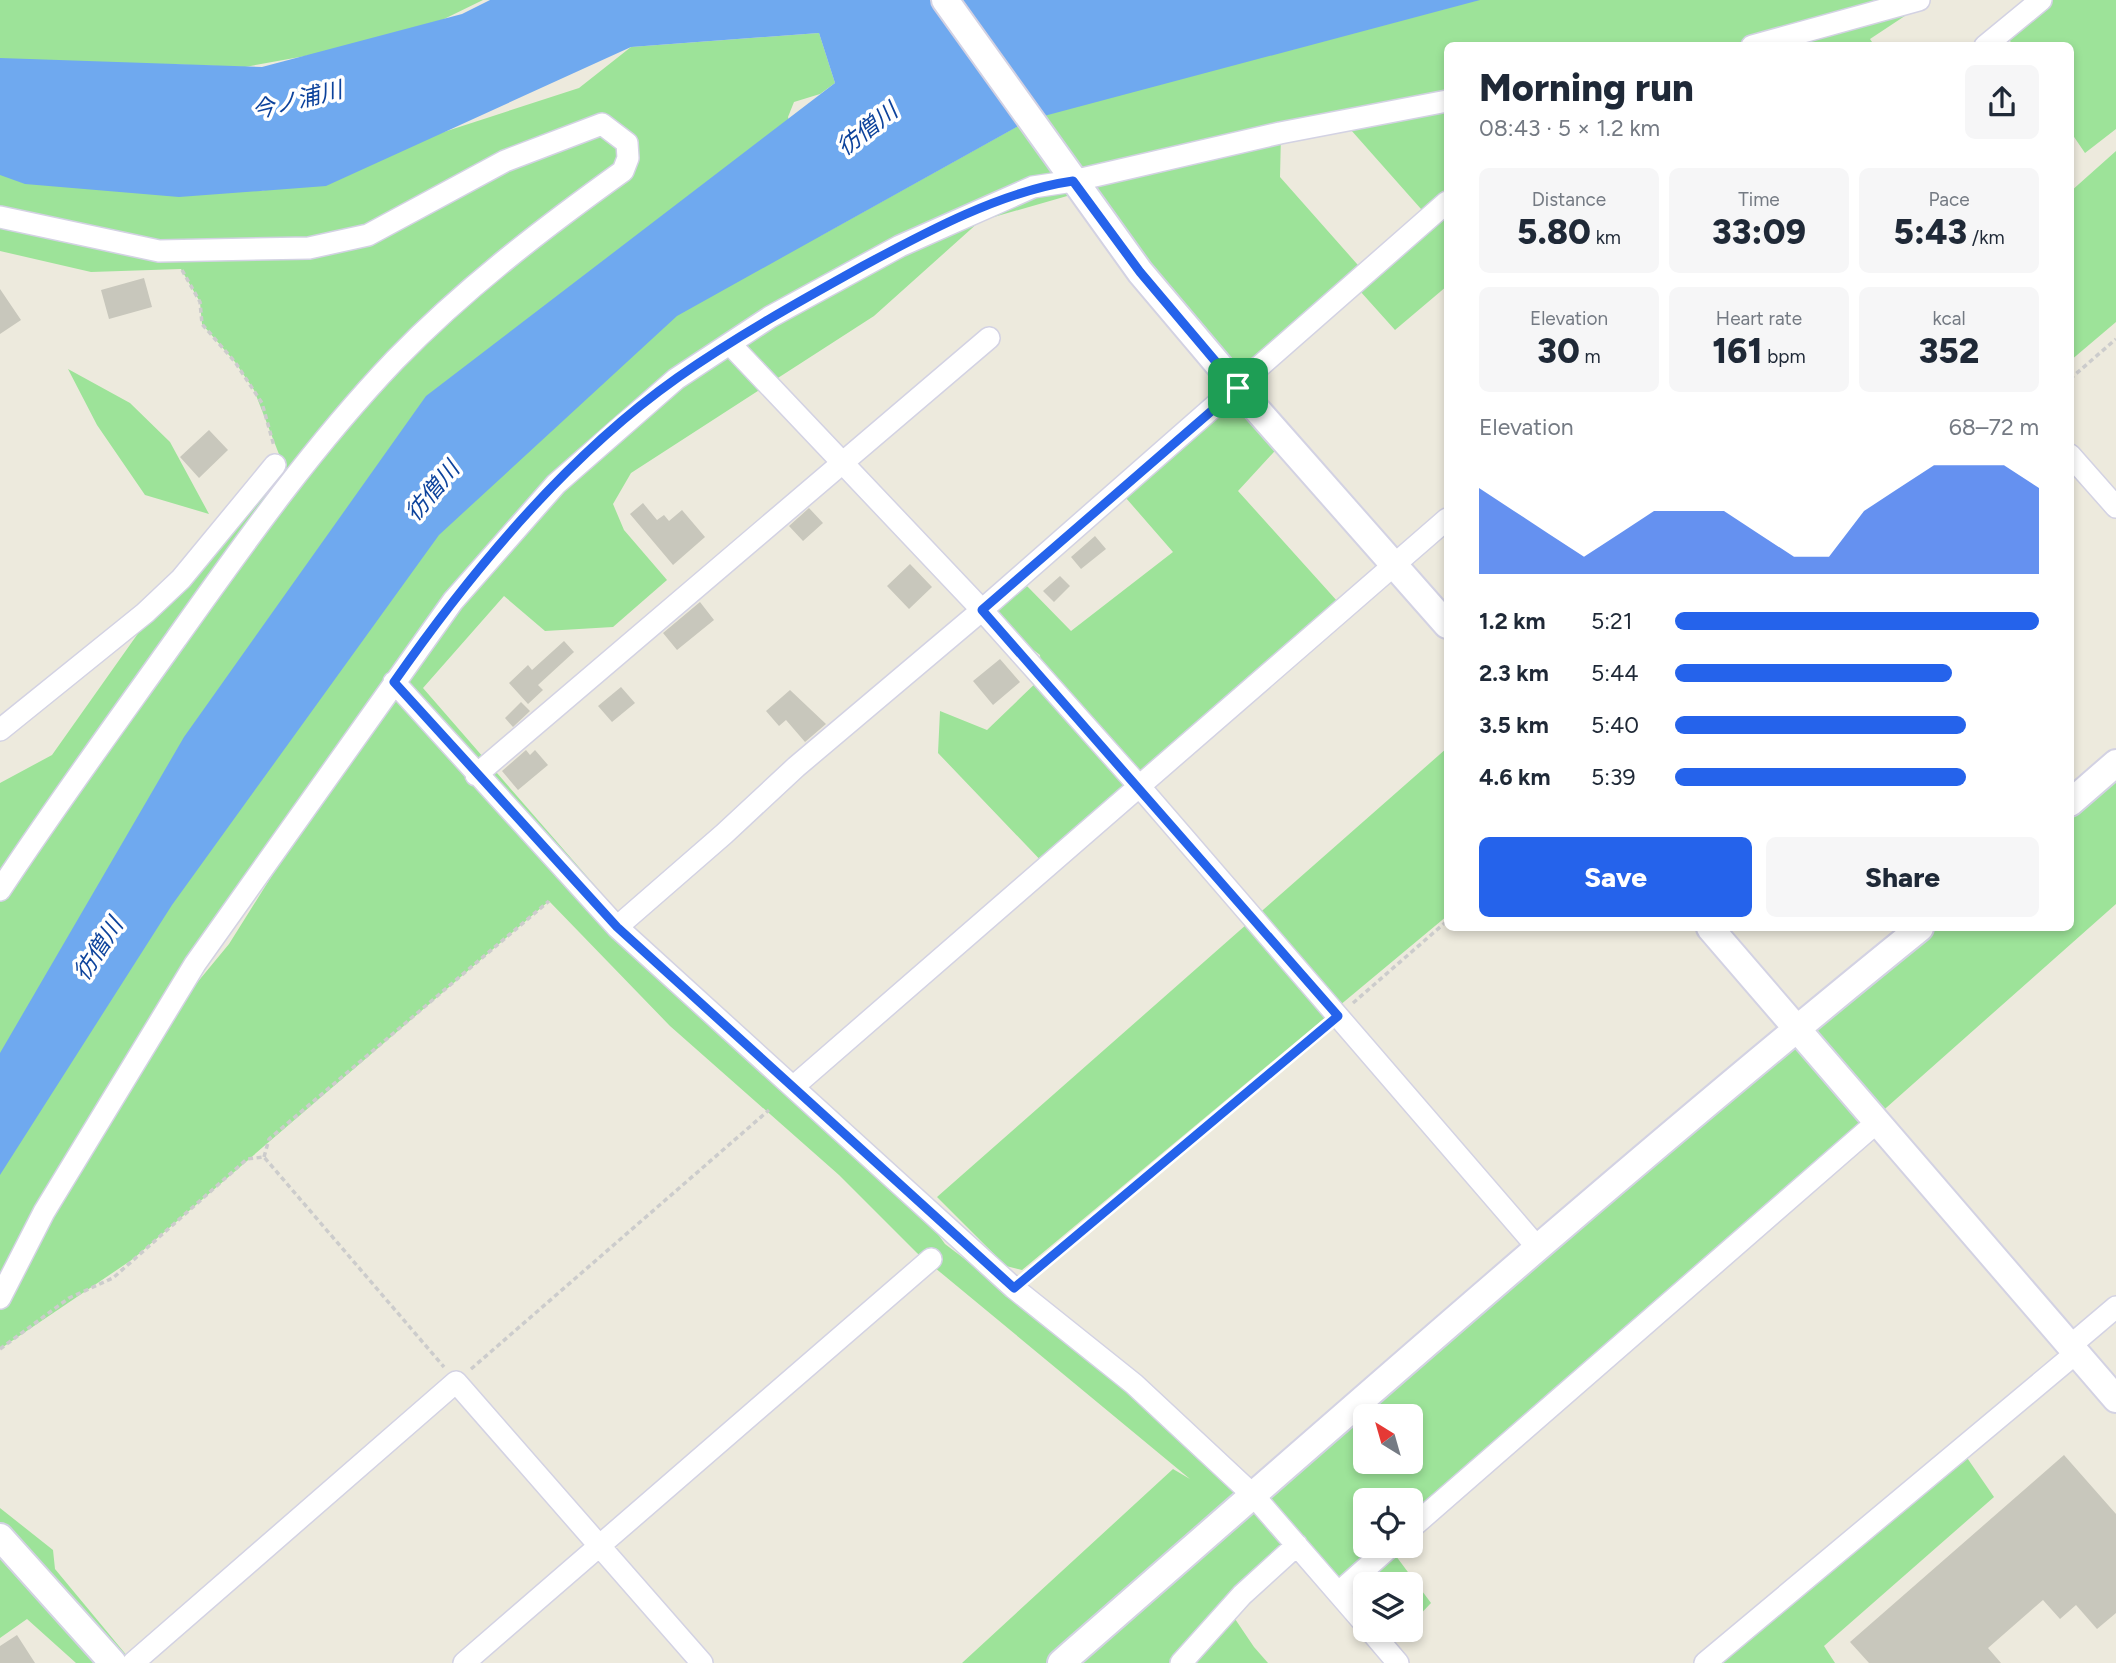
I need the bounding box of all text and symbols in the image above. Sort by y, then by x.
text: Morning run [1479,65,1694,111]
button: share [1965,65,2039,139]
water label: 今ノ浦川 [249,75,348,125]
water label: 彷僧川 [831,95,905,161]
text: 08:43 · 5 × 1.2 km [1479,114,1660,142]
text: Distance [1532,188,1606,211]
text: Time [1738,188,1780,211]
text: Pace [1928,188,1970,211]
text: 5.80 [1517,211,1591,253]
text: 33:09 [1712,211,1806,253]
text: 5:43 [1893,211,1967,253]
text: km [1591,226,1621,249]
text: /km [1967,226,2005,249]
text: Elevation [1530,307,1608,330]
text: Heart rate [1716,307,1802,330]
text: kcal [1932,307,1966,330]
text: 30 [1537,330,1580,372]
text: 161 [1712,330,1763,372]
text: 352 [1919,330,1979,372]
text: m [1580,345,1601,368]
text: bpm [1763,345,1806,368]
pin [1208,358,1268,418]
icon: arrive [1219,369,1257,407]
text: Elevation [1479,413,1574,441]
text: 68–72 m [1949,413,2039,441]
water label: 彷僧川 [399,453,467,526]
text: 1.2 km [1479,607,1546,635]
text: 5:21 [1591,607,1632,635]
text: 2.3 km [1479,659,1549,687]
text: 5:44 [1591,659,1639,687]
text: 3.5 km [1479,711,1549,739]
text: 5:40 [1591,711,1639,739]
text: 4.6 km [1479,763,1551,791]
text: 5:39 [1591,763,1636,791]
button: Save [1479,837,1752,917]
button: Share [1766,837,2039,917]
water label: 彷僧川 [67,910,130,986]
north arrow [1353,1404,1423,1474]
map controls [1353,1404,1423,1642]
button: locate [1353,1488,1423,1558]
button: layers [1353,1572,1423,1642]

